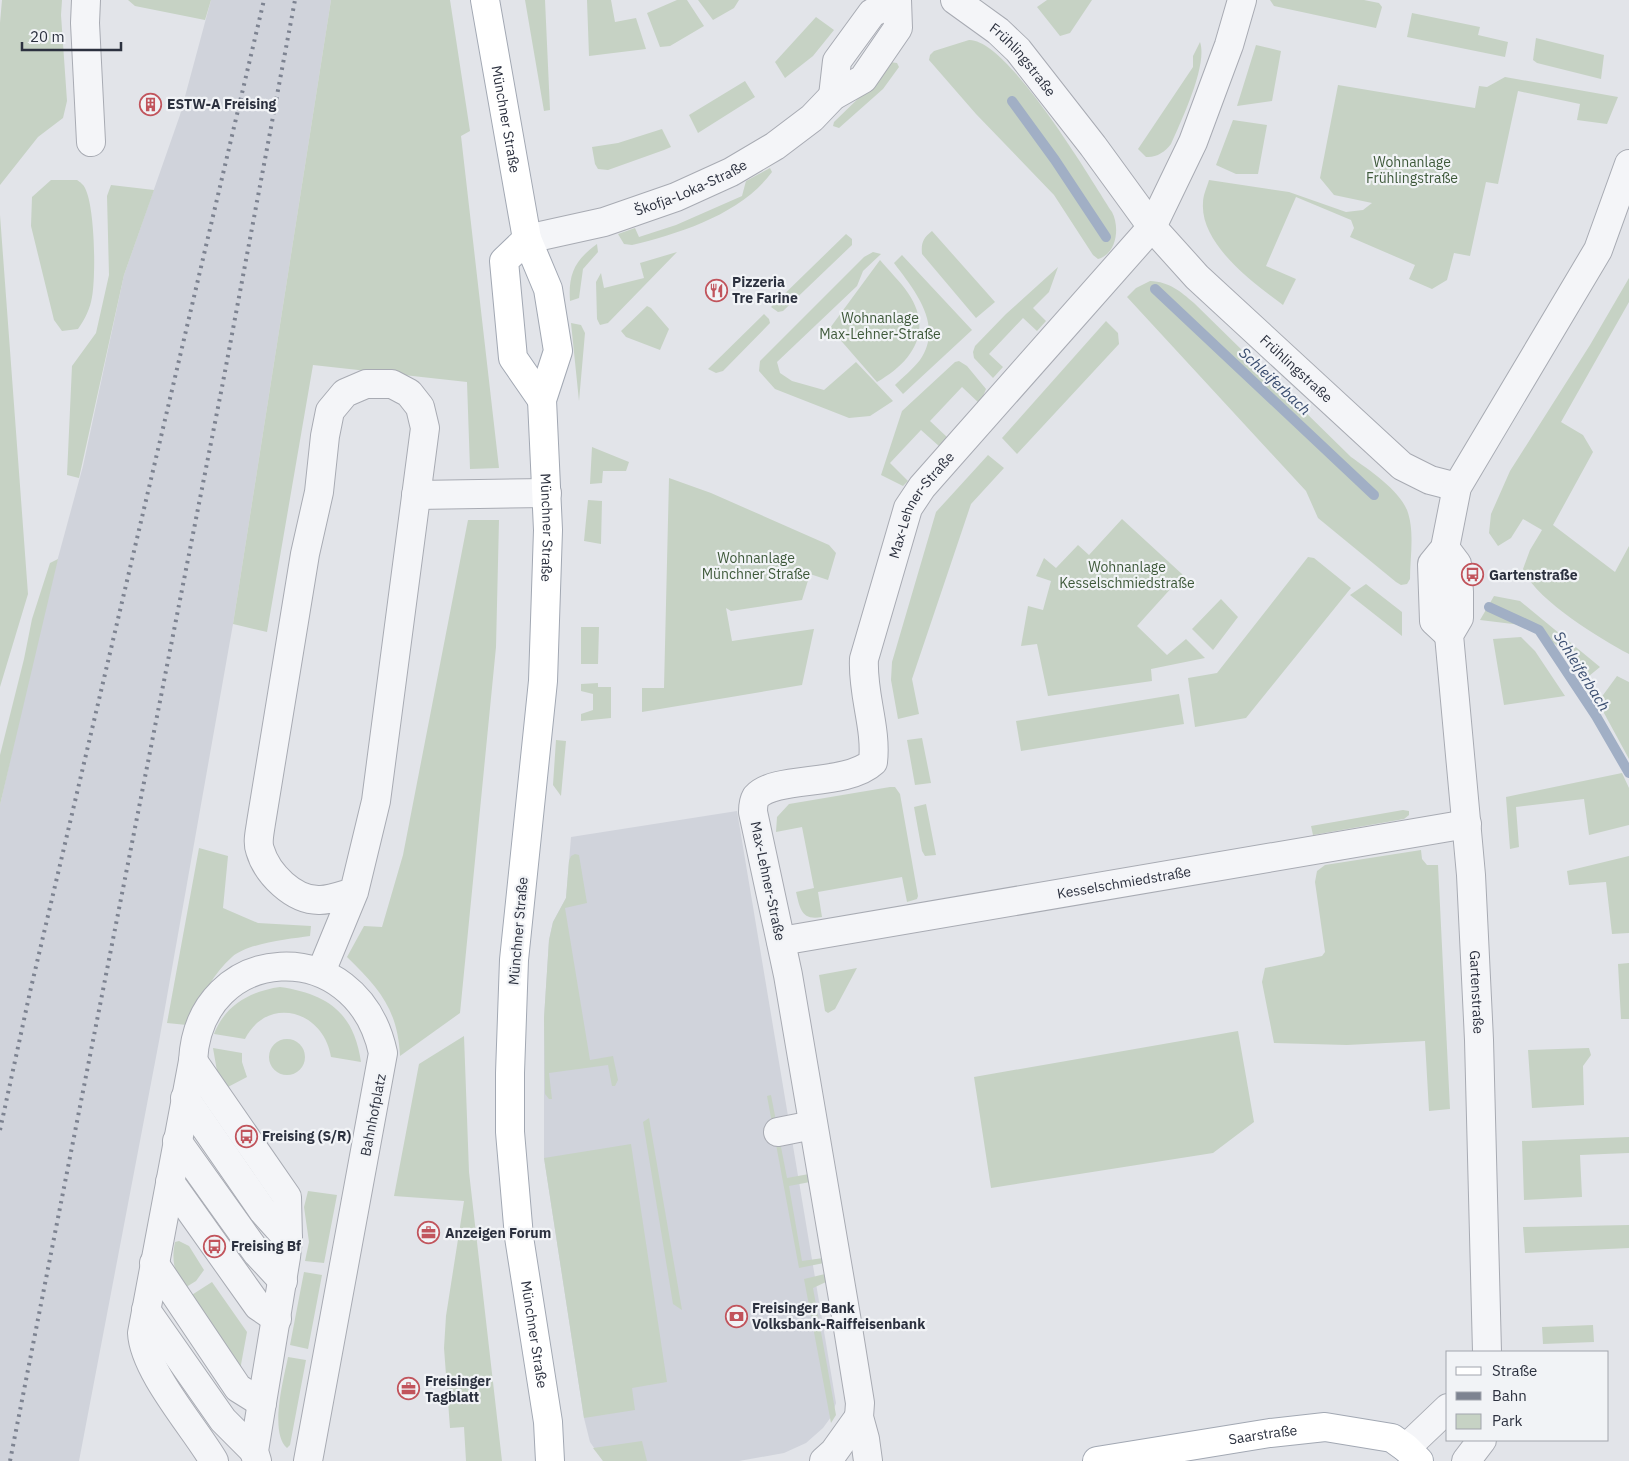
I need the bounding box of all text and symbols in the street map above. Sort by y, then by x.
street label: Frühlingstraße [986,19,1060,100]
scale bar [22,20,121,52]
text: 20 m [30,27,65,46]
street label: Münchner Straße [488,64,524,175]
building icon: ESTW-A Freising [139,92,163,116]
place label: ESTW-A Freising [167,95,277,113]
park label: Wohnanlage Frühlingstraße [1366,153,1458,187]
street label: Škofja-Loka-Straße [631,155,751,220]
place label: Pizzeria Tre Farine [732,273,798,307]
restaurant icon: Pizzeria Tre Farine [704,278,728,302]
park label: Wohnanlage Max-Lehner-Straße [819,309,941,343]
street label: Frühlingstraße [1256,331,1337,407]
water label: Schleiferbach [1235,343,1315,419]
street label: Max-Lehner-Straße [885,448,958,561]
street label: Münchner Straße [536,473,557,583]
park label: Wohnanlage Münchner Straße [702,549,811,583]
park label: Wohnanlage Kesselschmiedstraße [1059,558,1195,592]
bus stop icon: Gartenstraße [1461,563,1485,587]
place label: Gartenstraße [1489,566,1578,584]
water label: Schleiferbach [1550,627,1614,715]
street label: Max-Lehner-Straße [747,820,790,943]
street label: Kesselschmiedstraße [1056,862,1193,903]
street label: Münchner Straße [504,876,532,986]
street label: Gartenstraße [1466,950,1488,1035]
street label: Bahnhofplatz [356,1072,390,1158]
bus stop icon: Freising (S/R) [234,1124,258,1148]
place label: Freising (S/R) [262,1127,352,1145]
office icon: Anzeigen Forum [417,1221,441,1245]
place label: Anzeigen Forum [445,1224,551,1242]
bus stop icon: Freising Bf [203,1234,227,1258]
place label: Freising Bf [231,1237,301,1255]
street label: Münchner Straße [517,1279,552,1390]
place label: Freisinger Bank Volksbank-Raiffeisenbank [752,1299,926,1333]
bank icon: Freisinger Bank Volksbank-Raiffeisenbank [724,1304,748,1328]
legend [1446,1351,1609,1441]
text: Straße [1492,1361,1537,1380]
place label: Freisinger Tagblatt [425,1372,491,1406]
office icon: Freisinger Tagblatt [397,1377,421,1401]
text: Bahn [1492,1386,1527,1405]
text: Park [1492,1411,1522,1430]
street label: Saarstraße [1227,1421,1298,1449]

